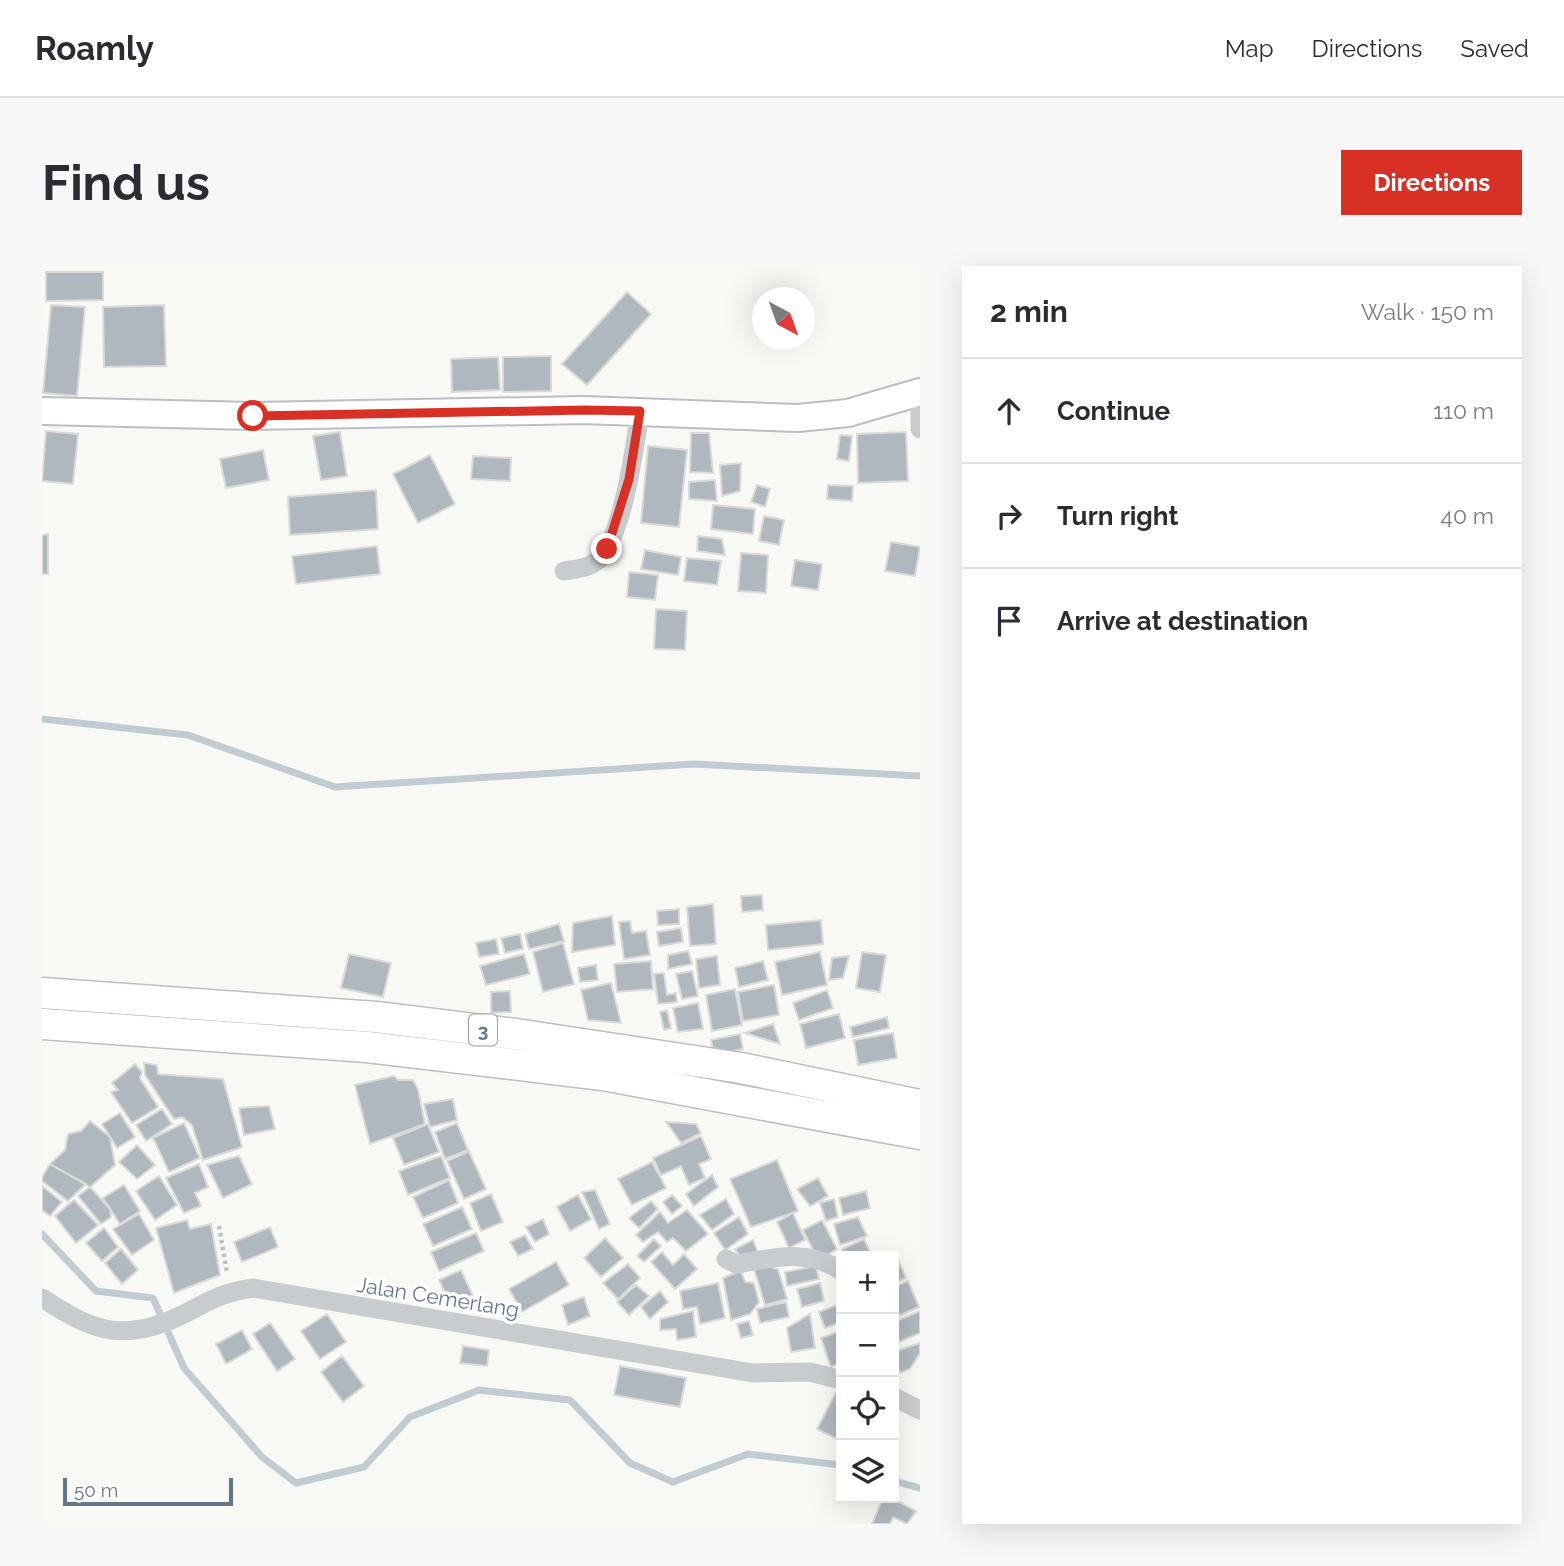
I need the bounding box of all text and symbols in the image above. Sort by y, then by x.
text: Roamly [35,29,154,68]
text: Map [1225,34,1274,63]
text: Directions [1312,34,1422,63]
text: Saved [1460,34,1529,63]
button: Directions [1341,150,1522,215]
text: Find us [42,154,210,211]
north arrow [752,287,815,350]
text: 2 min [990,294,1068,329]
text: Walk · 150 m [1361,298,1494,325]
icon: ahead [990,392,1028,430]
text: Continue [1057,396,1170,426]
text: 110 m [1433,397,1494,424]
route start [237,400,268,431]
icon: right [990,497,1028,535]
text: Turn right [1057,501,1178,531]
text: 40 m [1440,502,1494,529]
route end [591,533,622,564]
icon: arrive [990,602,1028,640]
text: Arrive at destination [1057,606,1308,636]
road number: 3 [469,1014,497,1045]
map controls [836,1251,899,1503]
button: + [836,1251,899,1314]
street label: Jalan Cemerlang [355,1272,521,1322]
button: − [836,1314,899,1377]
button: locate [836,1377,899,1440]
button: layers [836,1440,899,1503]
scale bar [63,1475,233,1507]
text: 50 m [74,1479,118,1501]

